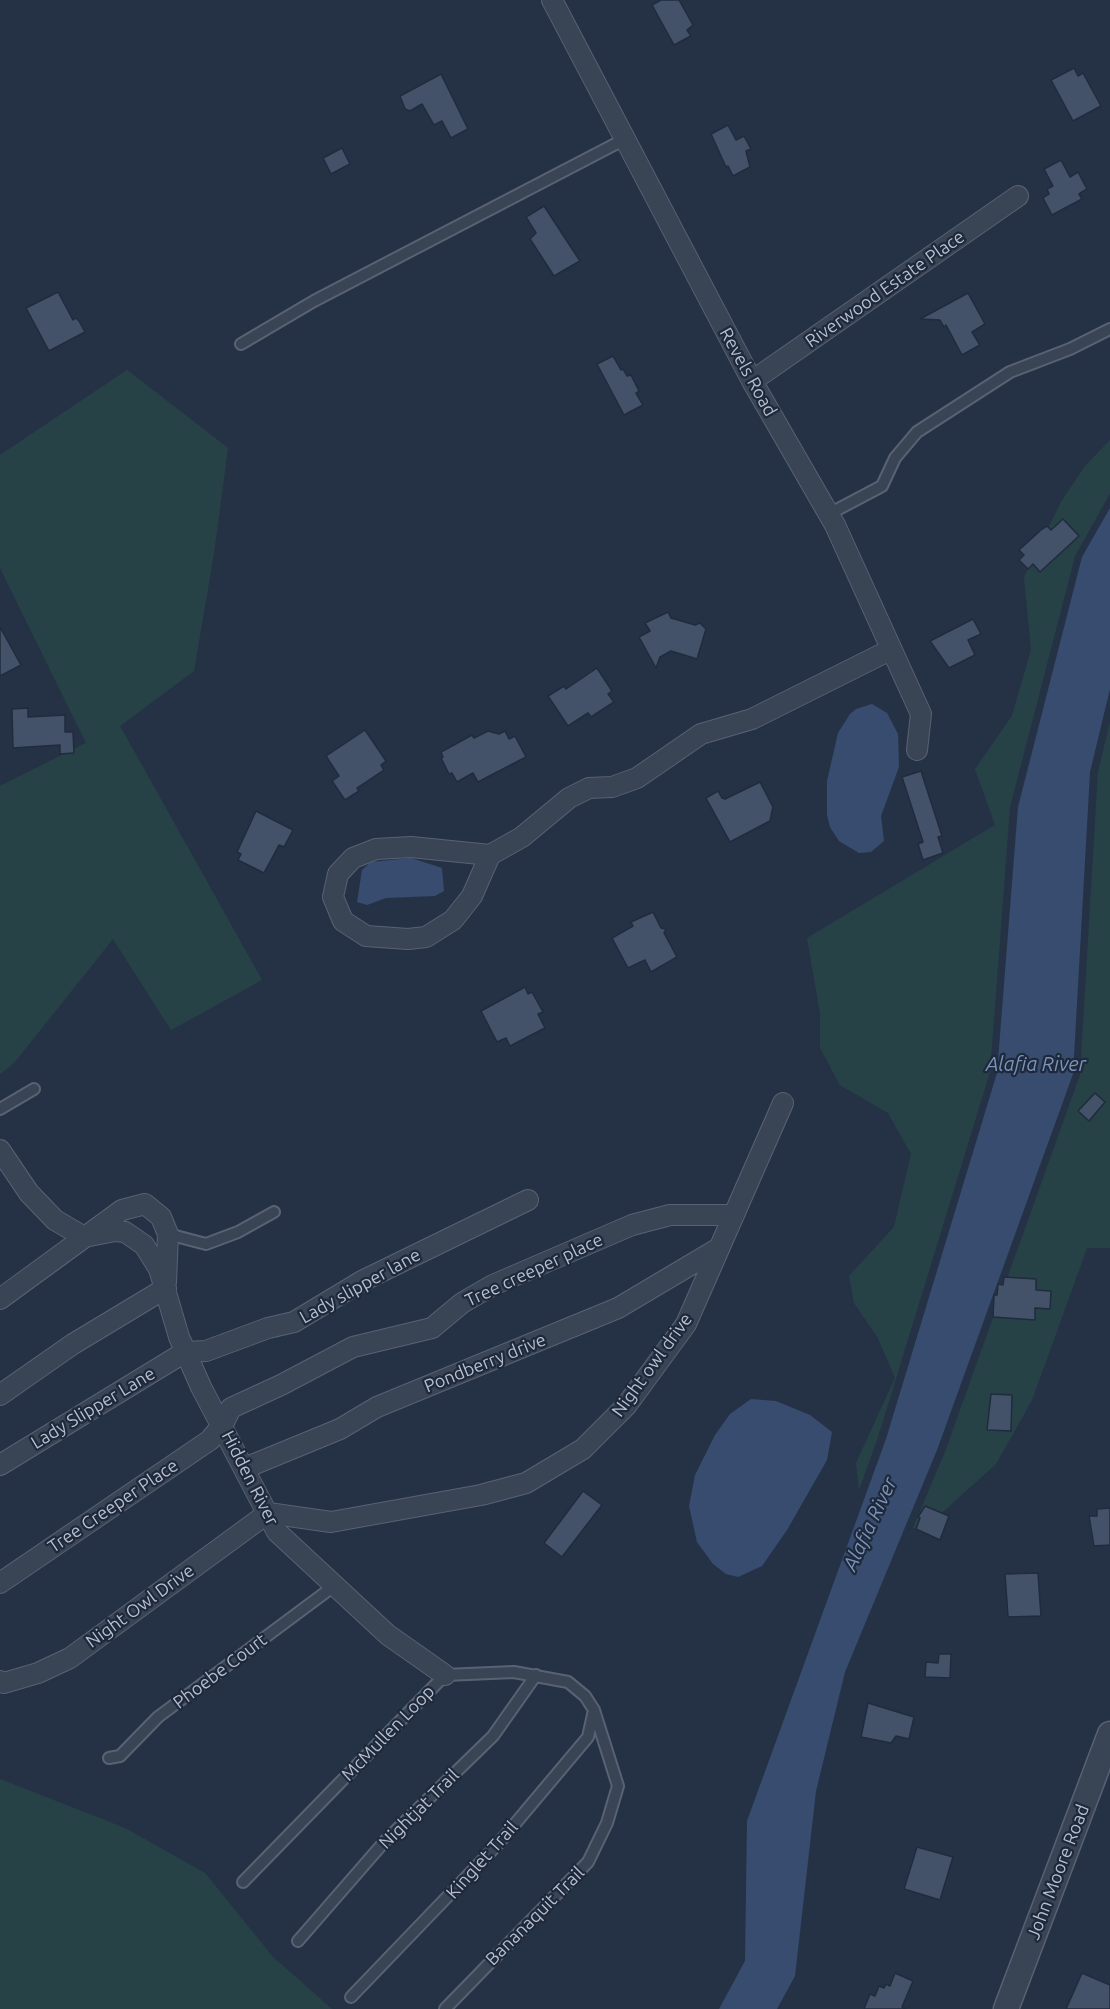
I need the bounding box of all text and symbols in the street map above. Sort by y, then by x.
street label: Riverwood Estate Place [801,226,969,352]
street label: Revels Road [715,324,781,420]
water label: Alafia River [986,1052,1086,1076]
street label: Tree creeper place [462,1229,606,1311]
street label: Lady slipper lane [296,1244,424,1328]
street label: Night owl drive [607,1309,697,1421]
street label: Pondberry drive [421,1329,549,1397]
street label: Lady Slipper Lane [27,1362,159,1454]
street label: Hidden River [217,1427,283,1529]
street label: Tree Creeper Place [44,1454,182,1558]
water label: Alafia River [838,1473,902,1575]
street label: Night Owl Drive [82,1560,198,1652]
street label: Phoebe Court [169,1629,271,1713]
street label: McMullen Loop [337,1681,439,1785]
street label: Nightjat Trail [374,1764,464,1854]
street label: John Moore Road [1022,1801,1094,1943]
street label: Kinglet Trail [442,1817,522,1903]
street label: Bananaquit Trail [481,1862,589,1970]

